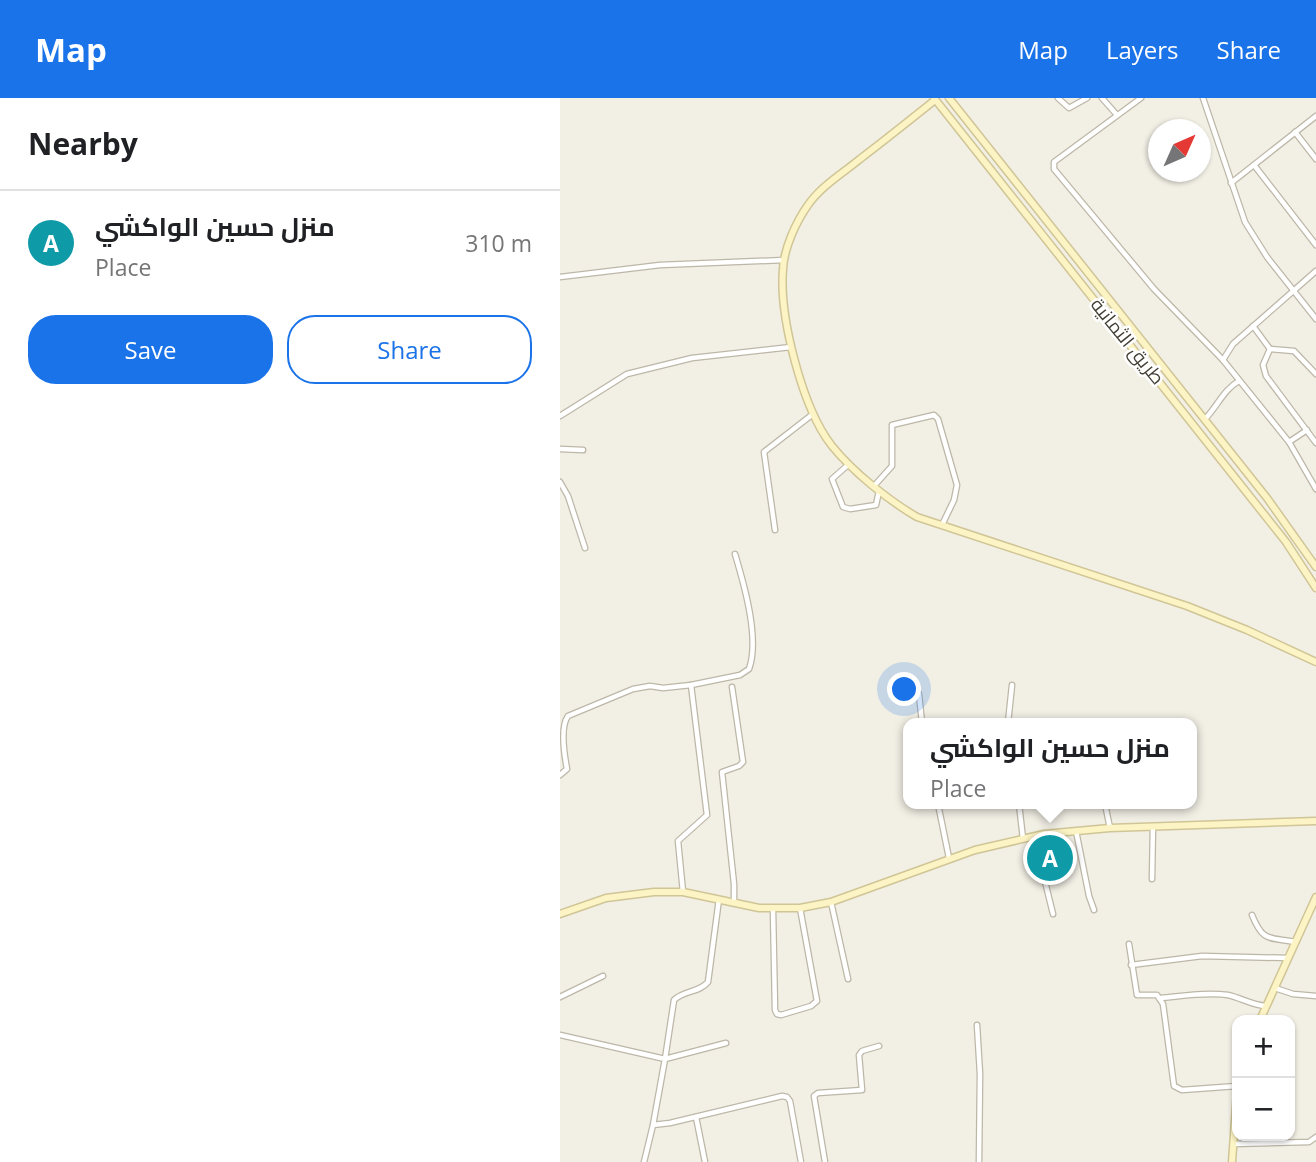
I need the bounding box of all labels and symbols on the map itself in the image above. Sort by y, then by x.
north arrow [1148,119,1211,182]
street label: طريق الثمانية [1085,292,1171,390]
your location [887,672,921,706]
pin: A [1027,832,1073,884]

